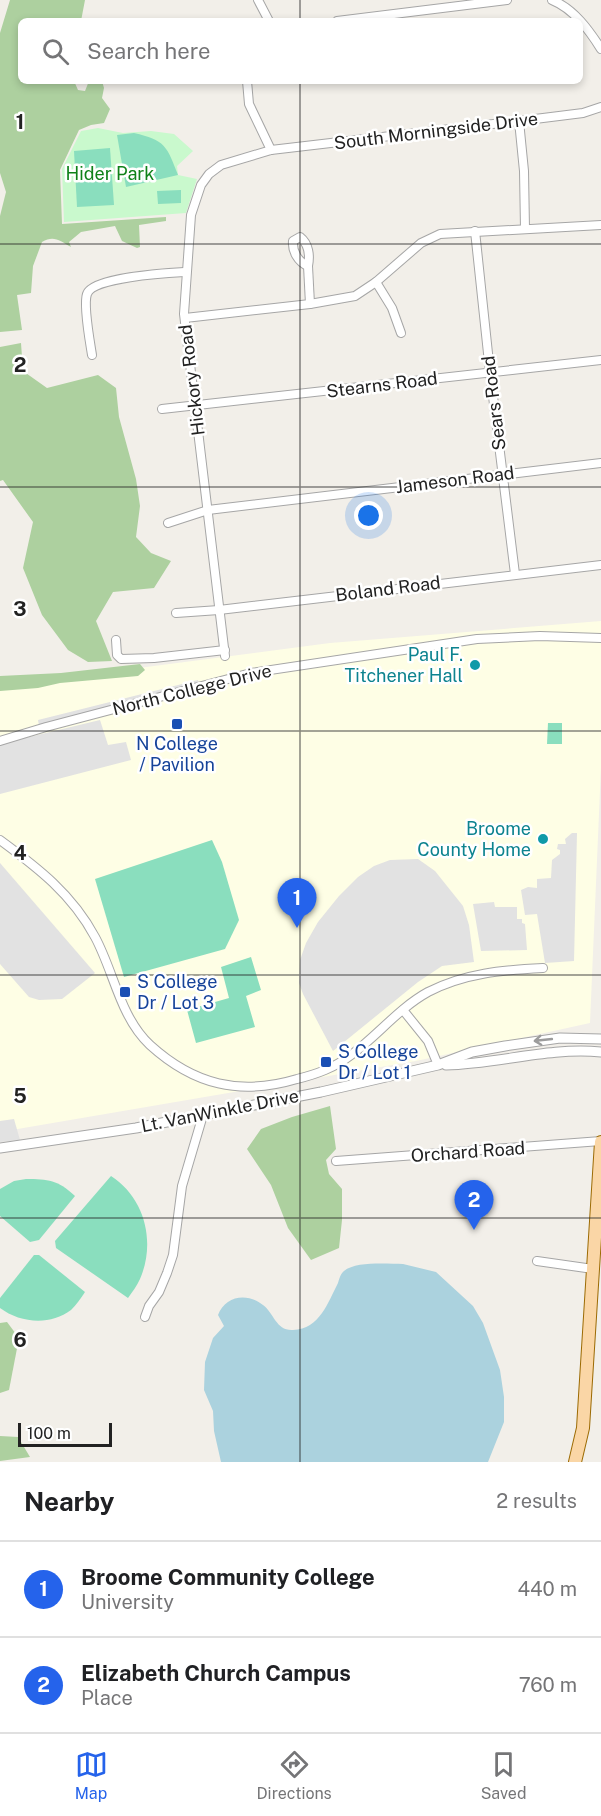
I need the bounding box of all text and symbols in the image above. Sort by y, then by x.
search box [18,18,583,84]
icon: search [39,35,72,68]
text: Search here [87,38,211,64]
street label: South Morningside Drive [333,108,539,153]
text: 1 [16,110,24,134]
park label: Hider Park [66,163,154,184]
street label: Hickory Road [174,323,209,437]
text: 2 [14,353,26,377]
street label: Sears Road [477,355,510,452]
street label: Stearns Road [325,367,439,402]
street label: Jameson Road [394,462,515,497]
your location [354,501,383,530]
street label: Boland Road [334,572,442,605]
text: 3 [13,597,27,621]
place label: Paul F. Titchener Hall [345,644,463,686]
marker: Paul F. Titchener Hall [468,658,482,672]
street label: North College Drive [110,660,274,719]
marker: N College / Pavilion [170,717,184,731]
place label: N College / Pavilion [136,733,218,775]
place label: Broome County Home [417,818,531,860]
marker: Broome County Home [536,832,550,846]
text: 4 [13,841,27,865]
pin: 1 [278,878,316,928]
place label: S College Dr / Lot 3 [137,971,217,1013]
marker: S College Dr / Lot 3 [118,985,132,999]
one-way arrow [533,1035,553,1046]
place label: S College Dr / Lot 1 [338,1041,418,1083]
marker: S College Dr / Lot 1 [319,1055,333,1069]
text: 5 [13,1084,27,1108]
street label: Lt. VanWinkle Drive [139,1085,300,1136]
street label: Orchard Road [410,1137,526,1166]
pin: 2 [454,1180,494,1230]
text: 6 [13,1328,27,1352]
scale bar [18,1420,112,1448]
text: 100 m [27,1424,71,1443]
text: Nearby [24,1486,114,1517]
text: 2 results [496,1489,577,1513]
text: Broome Community College [81,1564,375,1590]
text: 1 [39,1577,48,1601]
text: 440 m [517,1577,577,1601]
text: University [81,1590,174,1614]
text: Elizabeth Church Campus [81,1660,351,1686]
text: 2 [37,1673,50,1697]
text: 760 m [519,1673,577,1697]
text: Place [81,1686,133,1710]
tab: Map [75,1748,108,1803]
tab: Directions [257,1748,332,1803]
tab: Saved [481,1748,526,1803]

